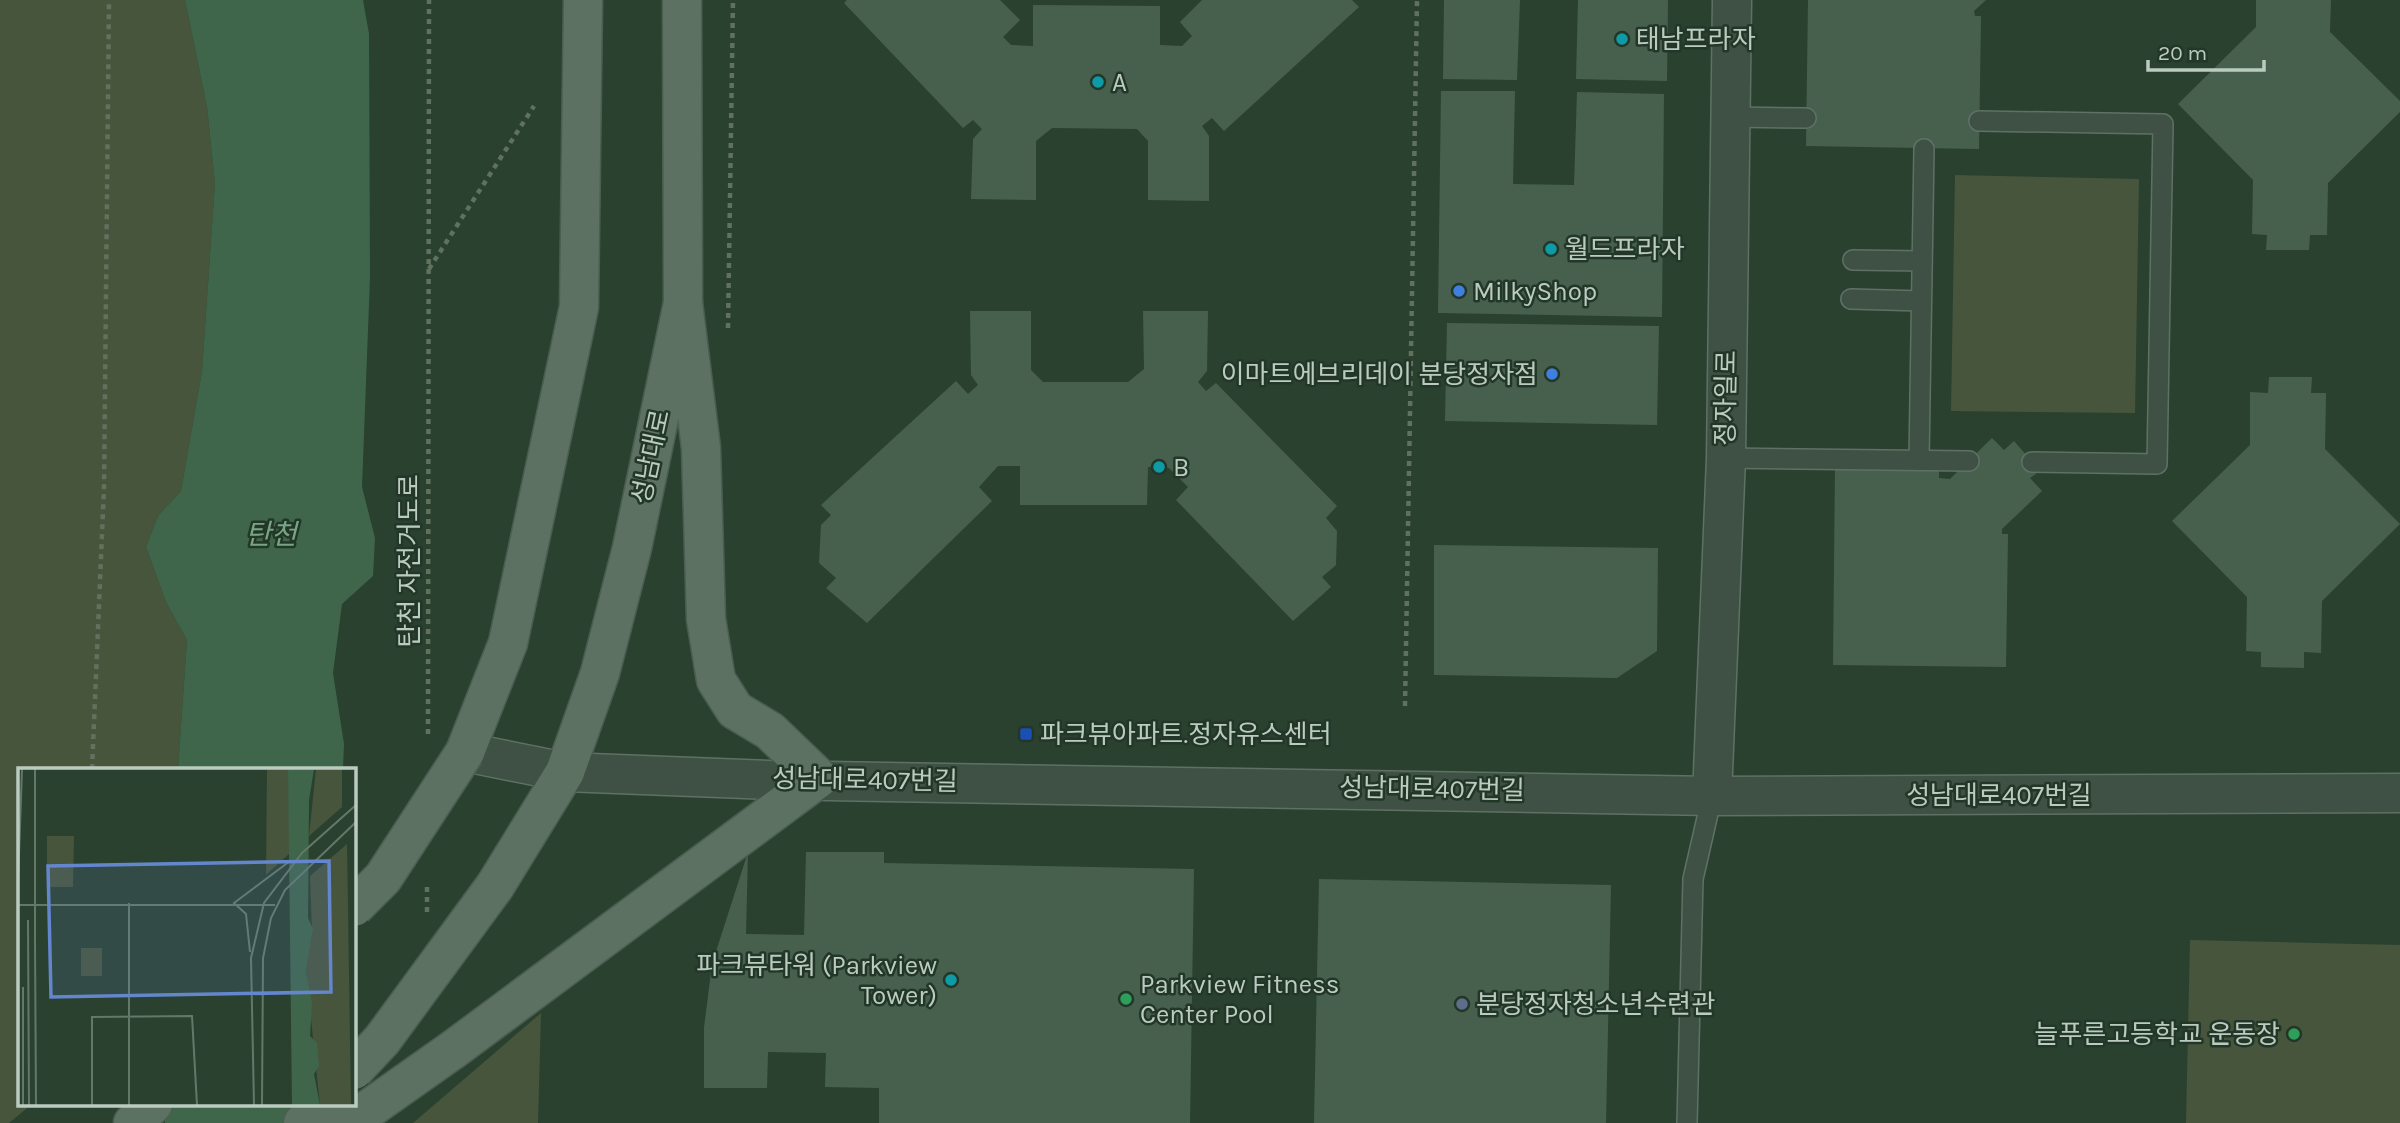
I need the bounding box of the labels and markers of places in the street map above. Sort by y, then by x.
place label: 태남프라자 [1636,24,1756,55]
marker: 태남프라자 [1614,31,1630,47]
place label: A [1112,67,1127,98]
marker: A [1090,74,1106,90]
place label: 월드프라자 [1565,234,1685,265]
marker: 월드프라자 [1543,241,1559,257]
place label: MilkyShop [1473,276,1597,307]
marker: MilkyShop [1451,283,1467,299]
place label: 이마트에브리데이 분당정자점 [1221,359,1538,390]
marker: 이마트에브리데이 분당정자점 [1544,366,1560,382]
place label: B [1173,452,1189,483]
marker: B [1151,459,1167,475]
place label: 파크뷰아파트.정자유스센터 [1040,719,1332,750]
marker: 파크뷰아파트.정자유스센터 [1018,726,1034,742]
place label: 파크뷰타워 (Parkview Tower) [696,950,937,1011]
place label: Parkview Fitness Center Pool [1140,969,1339,1030]
marker: 파크뷰타워 (Parkview Tower) [943,972,959,988]
place label: 분당정자청소년수련관 [1476,989,1715,1020]
marker: Parkview Fitness Center Pool [1118,991,1134,1007]
marker: 분당정자청소년수련관 [1454,996,1470,1012]
place label: 늘푸른고등학교 운동장 [2035,1019,2280,1050]
marker: 늘푸른고등학교 운동장 [2286,1026,2302,1042]

